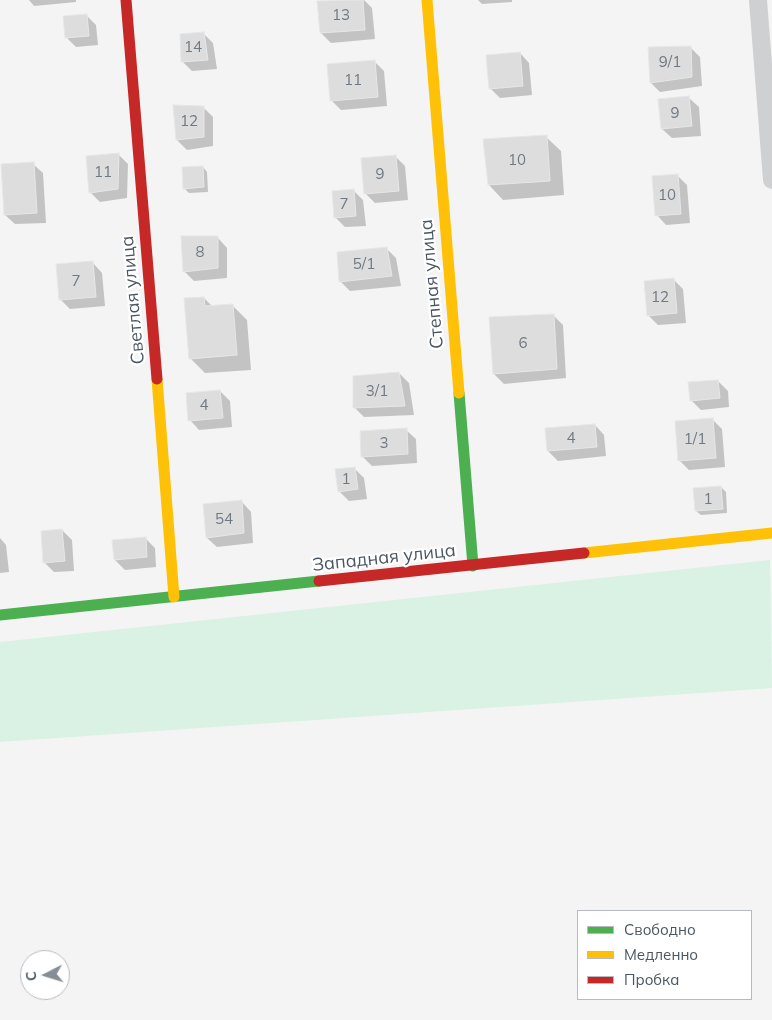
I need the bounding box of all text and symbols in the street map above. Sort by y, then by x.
house number: 13 [332,6,350,24]
house number: 14 [184,38,202,56]
house number: 9/1 [659,53,681,71]
house number: 11 [344,71,362,89]
house number: 9 [671,104,679,122]
house number: 12 [180,112,198,130]
house number: 10 [508,151,526,169]
house number: 11 [94,163,112,181]
house number: 9 [376,165,384,183]
house number: 10 [658,186,676,204]
house number: 7 [340,195,348,213]
street label: Степная улица [416,218,448,350]
street label: Светлая улица [117,235,149,365]
house number: 8 [196,243,204,261]
house number: 5/1 [353,255,375,273]
house number: 7 [72,272,80,290]
house number: 12 [651,288,669,306]
house number: 6 [519,334,527,352]
house number: 3/1 [366,382,388,400]
house number: 4 [200,396,208,414]
house number: 4 [567,429,575,447]
house number: 1/1 [684,430,706,448]
house number: 3 [380,434,388,452]
house number: 1 [342,470,350,488]
house number: 1 [704,490,712,508]
house number: 54 [215,510,233,528]
street label: Западная улица [311,540,457,576]
legend [577,910,752,1000]
text: Свободно [624,920,696,939]
text: Медленно [624,945,698,964]
north arrow [20,950,70,1000]
text: Пробка [624,970,679,989]
text: С [22,971,40,982]

